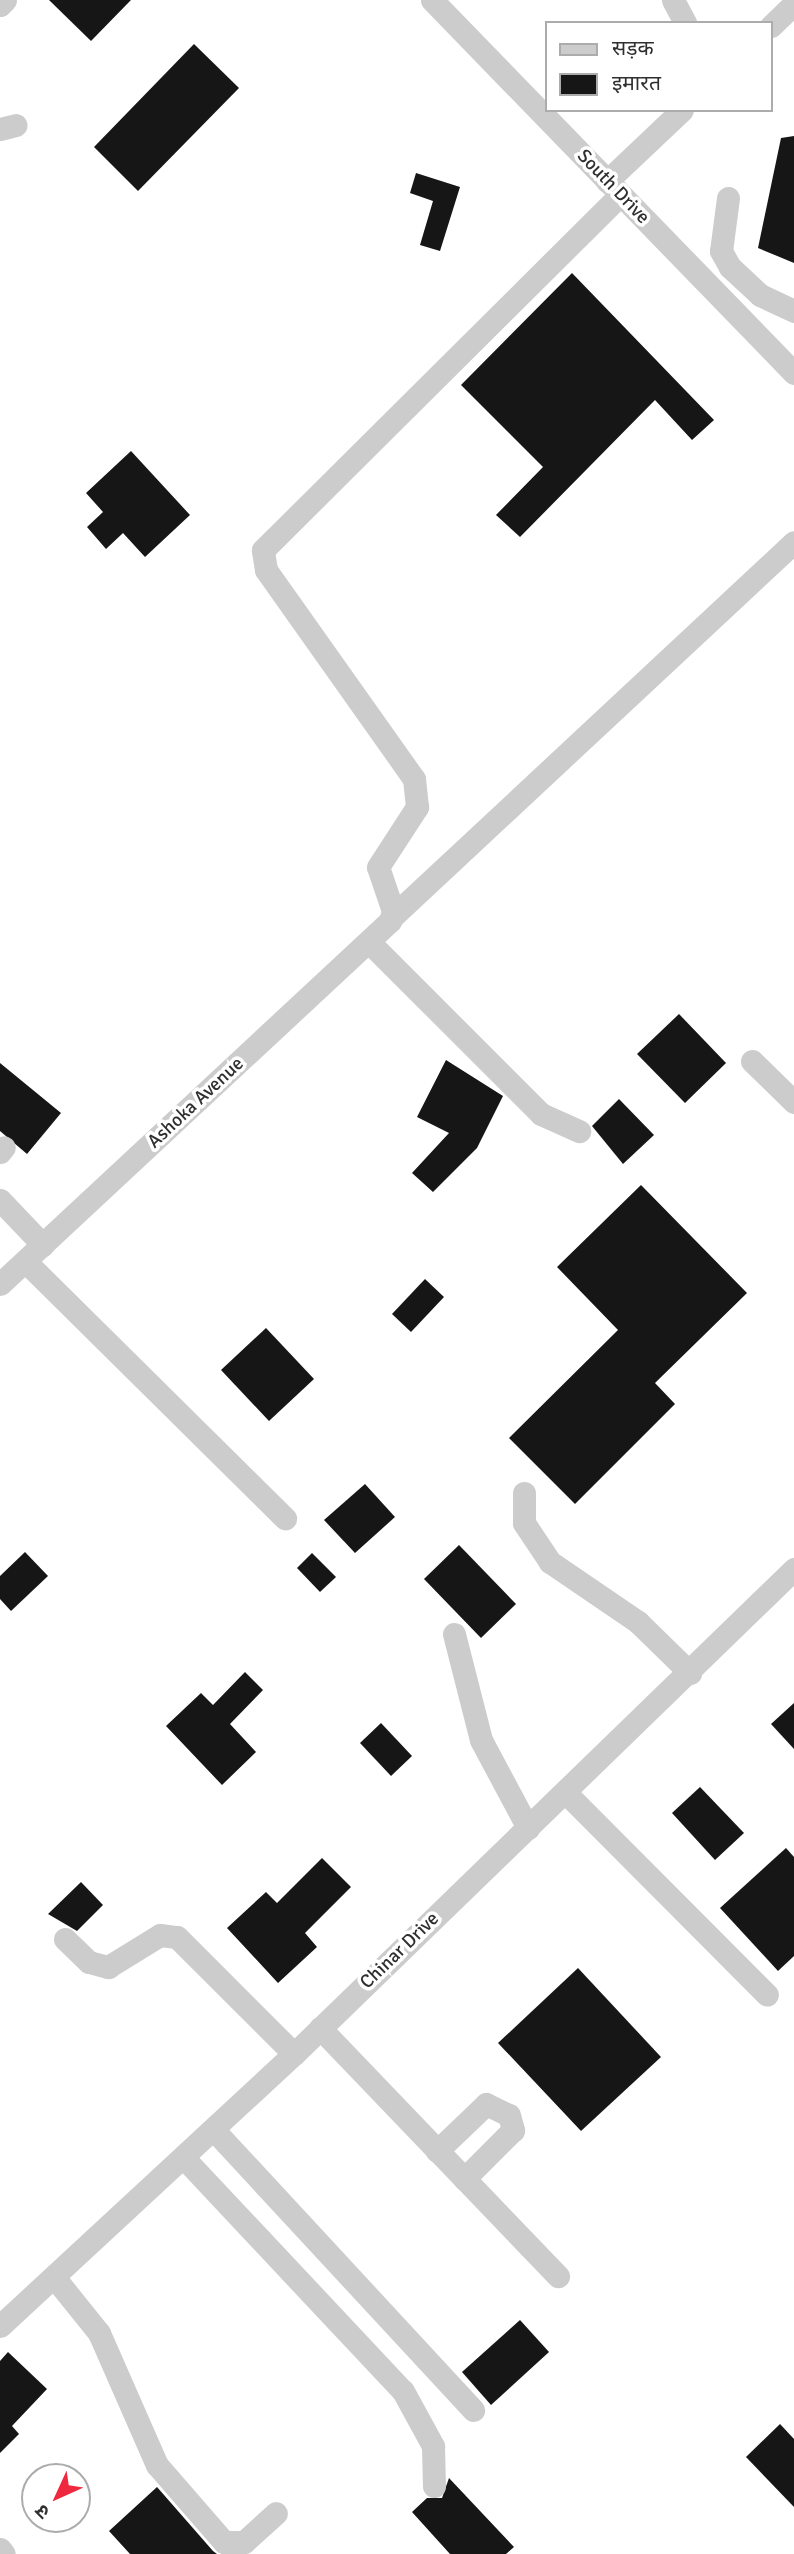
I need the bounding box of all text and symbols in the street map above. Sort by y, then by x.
legend [546,21,773,112]
text: सड़क [612,35,654,61]
text: इमारत [612,70,661,96]
street label: South Drive [572,145,654,229]
street label: Ashoka Avenue [143,1053,249,1153]
street label: Chinar Drive [356,1908,444,1994]
north arrow [21,2463,91,2533]
text: उ [30,2499,55,2524]

